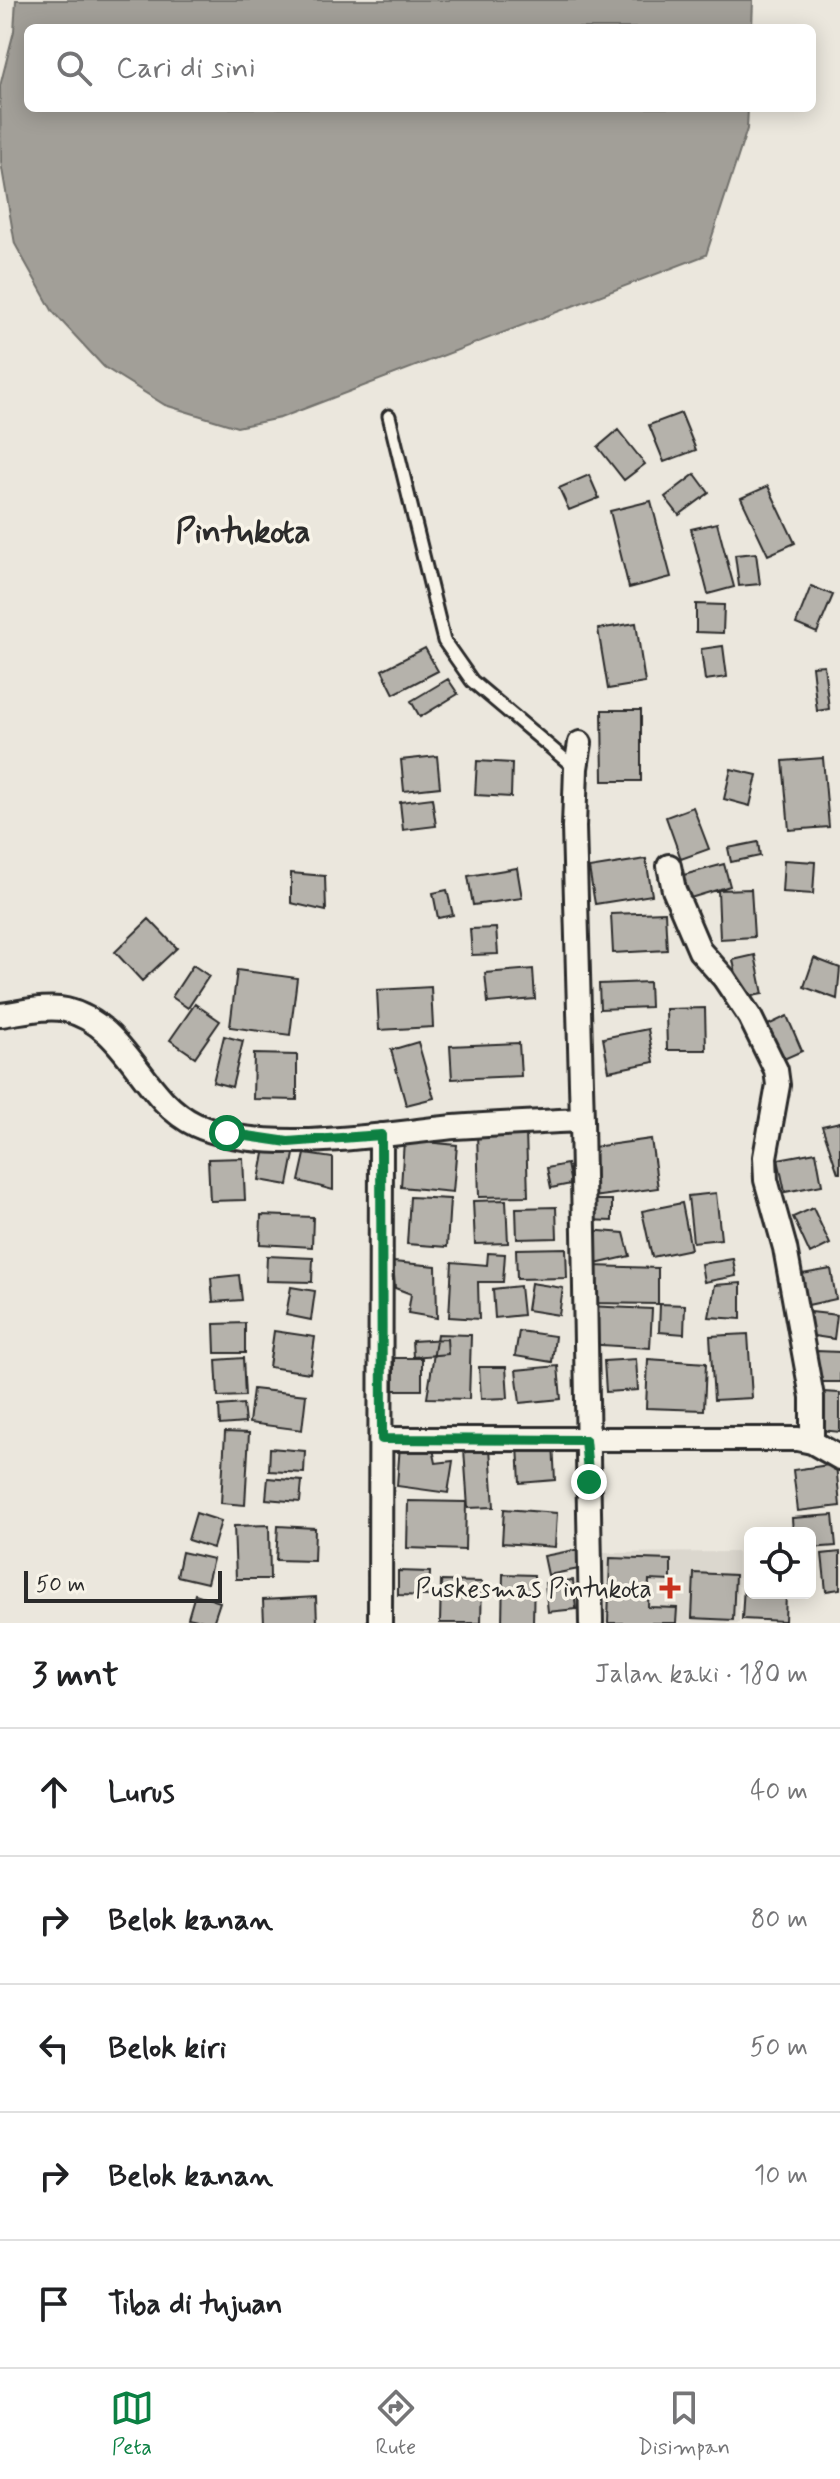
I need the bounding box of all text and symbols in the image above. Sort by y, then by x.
search box [24,24,816,112]
icon: search [52,46,96,90]
text: Cari di sini [116,49,256,88]
district label: Pintukota [175,510,311,555]
route start [209,1115,245,1151]
route end [571,1464,607,1500]
map controls [744,1527,816,1599]
button: locate [744,1527,816,1599]
scale bar [24,1567,222,1603]
text: 50 m [36,1571,85,1599]
place label: Puskesmas Pintukota [415,1573,652,1607]
marker: Puskesmas Pintukota [659,1577,681,1599]
text: 3 mnt [32,1653,118,1698]
text: Jalan kaki · 180 m [595,1658,808,1692]
icon: ahead [32,1770,76,1814]
text: Lurus [108,1773,175,1812]
text: 40 m [750,1775,808,1809]
icon: right [32,1898,76,1942]
text: Belok kanan [108,1901,273,1940]
text: 80 m [751,1903,808,1937]
icon: left [32,2026,76,2070]
text: Belok kiri [108,2029,226,2068]
text: 50 m [750,2031,808,2065]
icon: right [32,2154,76,2198]
text: Belok kanan [108,2157,273,2196]
text: 10 m [754,2159,808,2193]
icon: arrive [32,2282,76,2326]
text: Tiba di tujuan [108,2285,283,2324]
tab: Peta [110,2386,154,2462]
tab: Rute [374,2386,418,2462]
tab: Disimpan [638,2386,730,2462]

